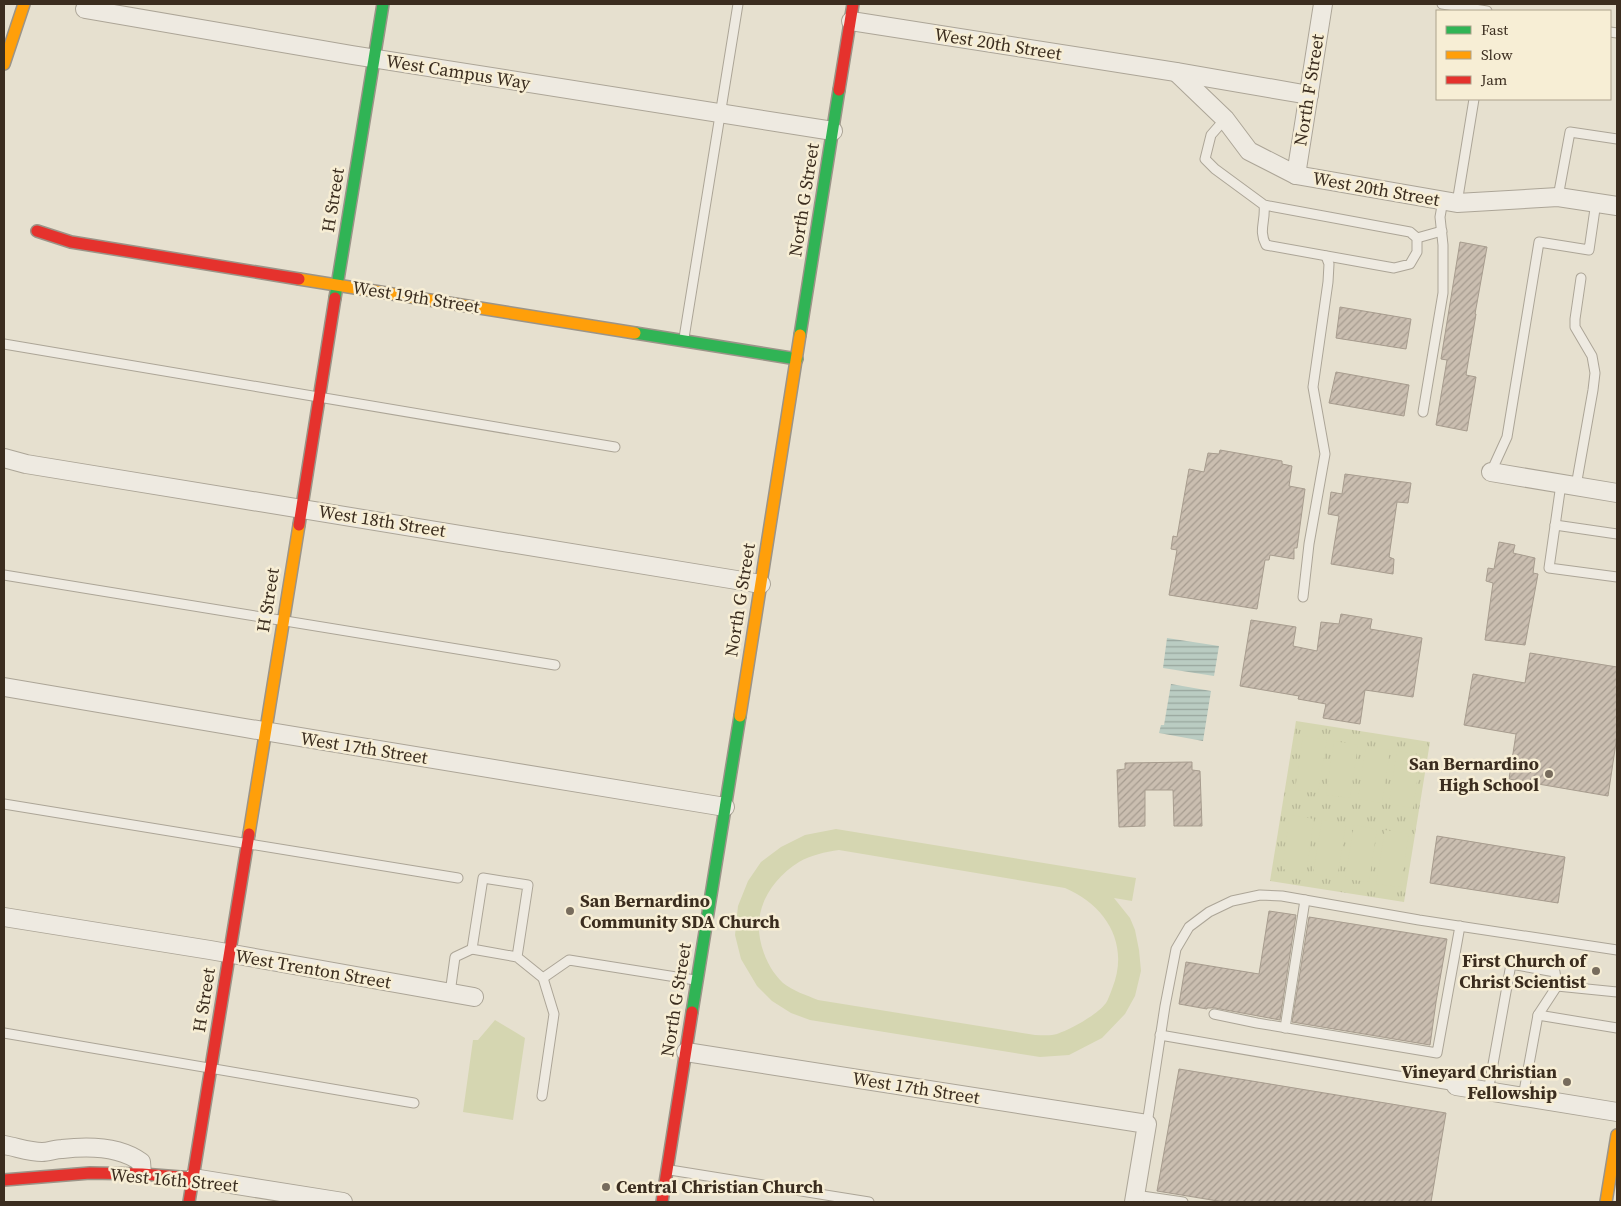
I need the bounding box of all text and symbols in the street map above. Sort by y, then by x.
legend [1436,10,1611,100]
text: Fast [1481,19,1508,40]
street label: West 20th Street [933,21,1064,66]
street label: North F Street [1287,32,1330,148]
text: Slow [1481,44,1513,65]
street label: West Campus Way [384,48,533,95]
text: Jam [1480,69,1508,90]
street label: North G Street [782,141,825,259]
street label: West 20th Street [1311,165,1442,212]
street label: H Street [315,166,350,234]
street label: West 19th Street [351,274,482,319]
street label: West 18th Street [317,498,448,543]
street label: North G Street [718,541,761,659]
street label: H Street [250,566,285,634]
street label: West 17th Street [299,725,430,770]
place label: San Bernardino High School [1409,751,1539,797]
marker: San Bernardino High School [1543,768,1555,780]
place label: San Bernardino Community SDA Church [580,888,780,934]
marker: San Bernardino Community SDA Church [564,905,576,917]
street label: North G Street [654,941,697,1059]
street label: West Trenton Street [233,942,393,995]
place label: First Church of Christ Scientist [1459,948,1588,994]
marker: First Church of Christ Scientist [1590,965,1602,977]
street label: H Street [186,966,221,1034]
place label: Vineyard Christian Fellowship [1401,1059,1557,1105]
street label: West 17th Street [851,1065,982,1110]
marker: Vineyard Christian Fellowship [1561,1076,1573,1088]
street label: West 16th Street [109,1161,239,1198]
place label: Central Christian Church [616,1174,823,1199]
marker: Central Christian Church [600,1181,612,1193]

